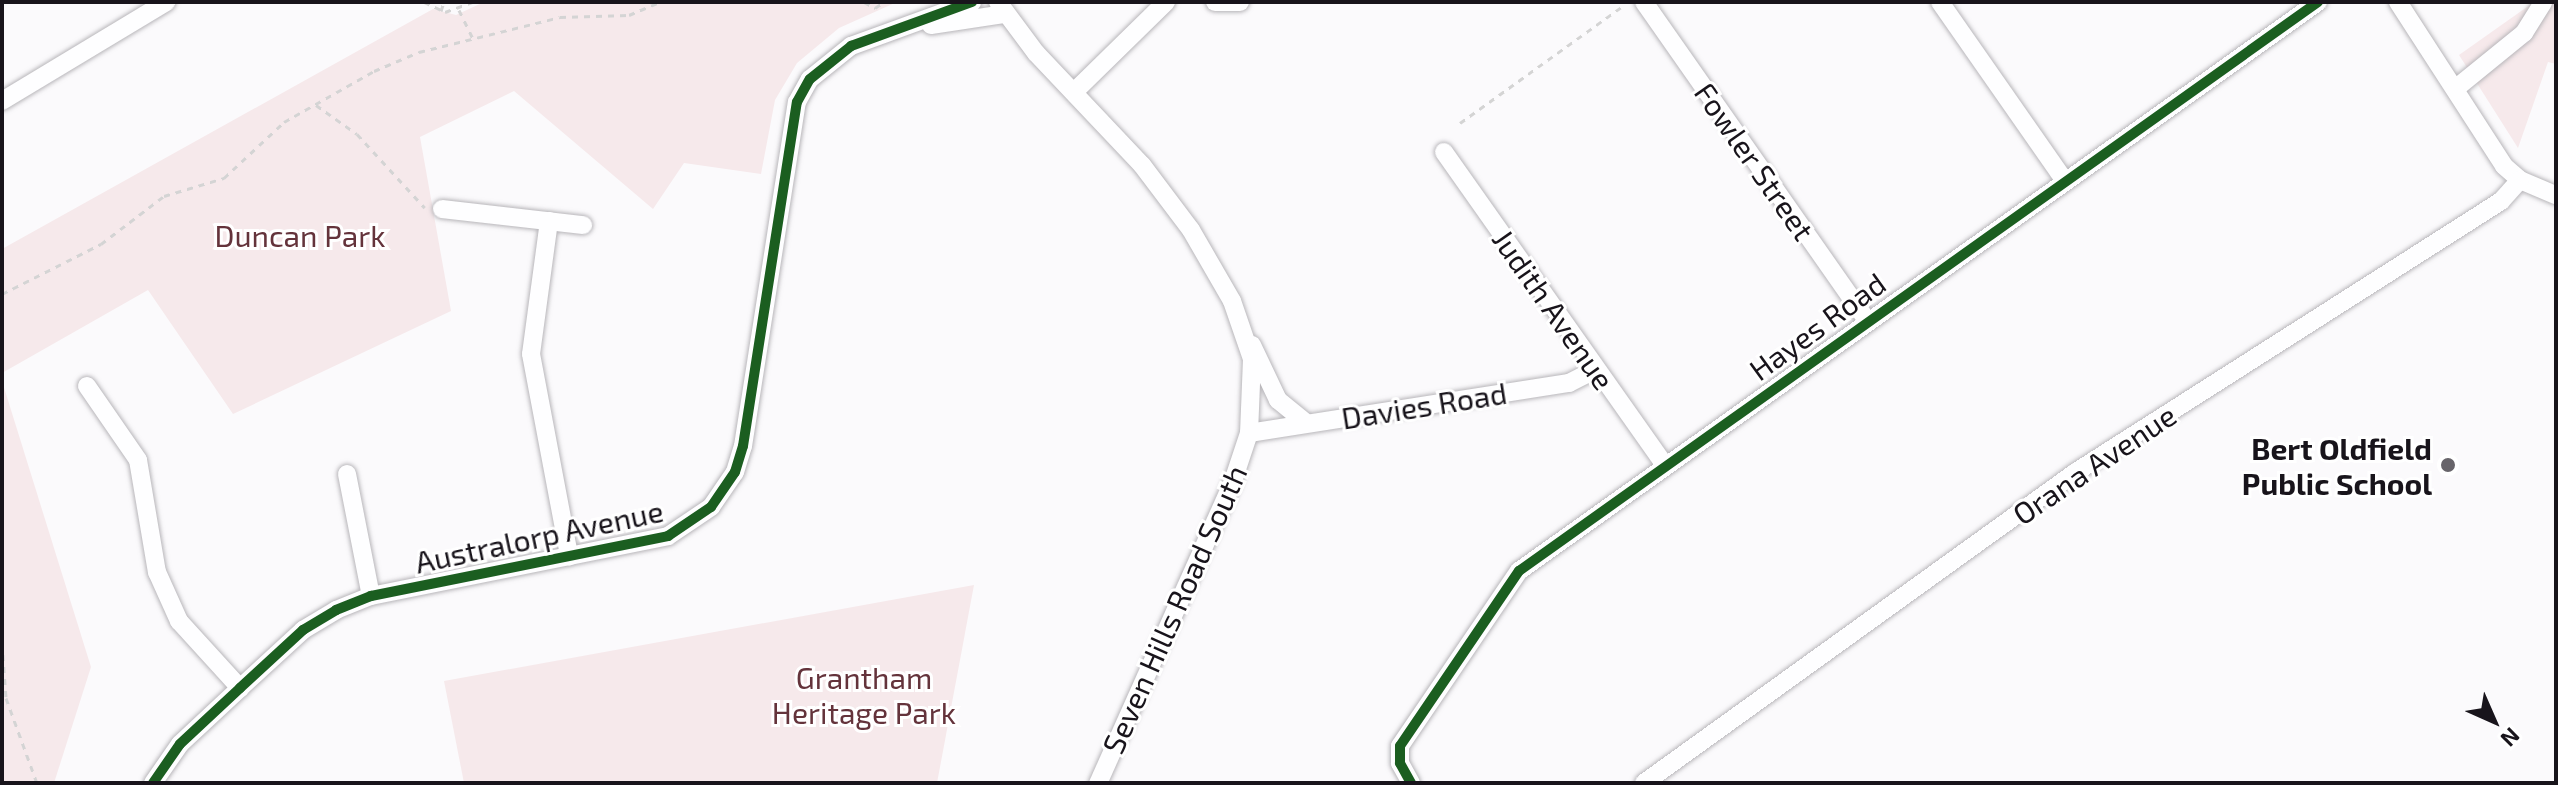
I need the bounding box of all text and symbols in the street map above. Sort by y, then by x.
street label: Fowler Street [1687,75,1823,247]
park label: Duncan Park [214,217,386,253]
street label: Judith Avenue [1485,222,1623,396]
street label: Hayes Road [1742,265,1892,387]
street label: Davies Road [1339,374,1509,436]
street label: Orana Avenue [2005,396,2183,532]
place label: Bert Oldfield Public School [2242,430,2432,500]
marker: Bert Oldfield Public School [2439,456,2457,474]
street label: Seven Hills Road South [1094,459,1254,759]
street label: Australorp Avenue [411,492,667,580]
park label: Grantham Heritage Park [772,659,956,730]
north arrow [2454,681,2534,761]
text: N [2496,723,2526,753]

